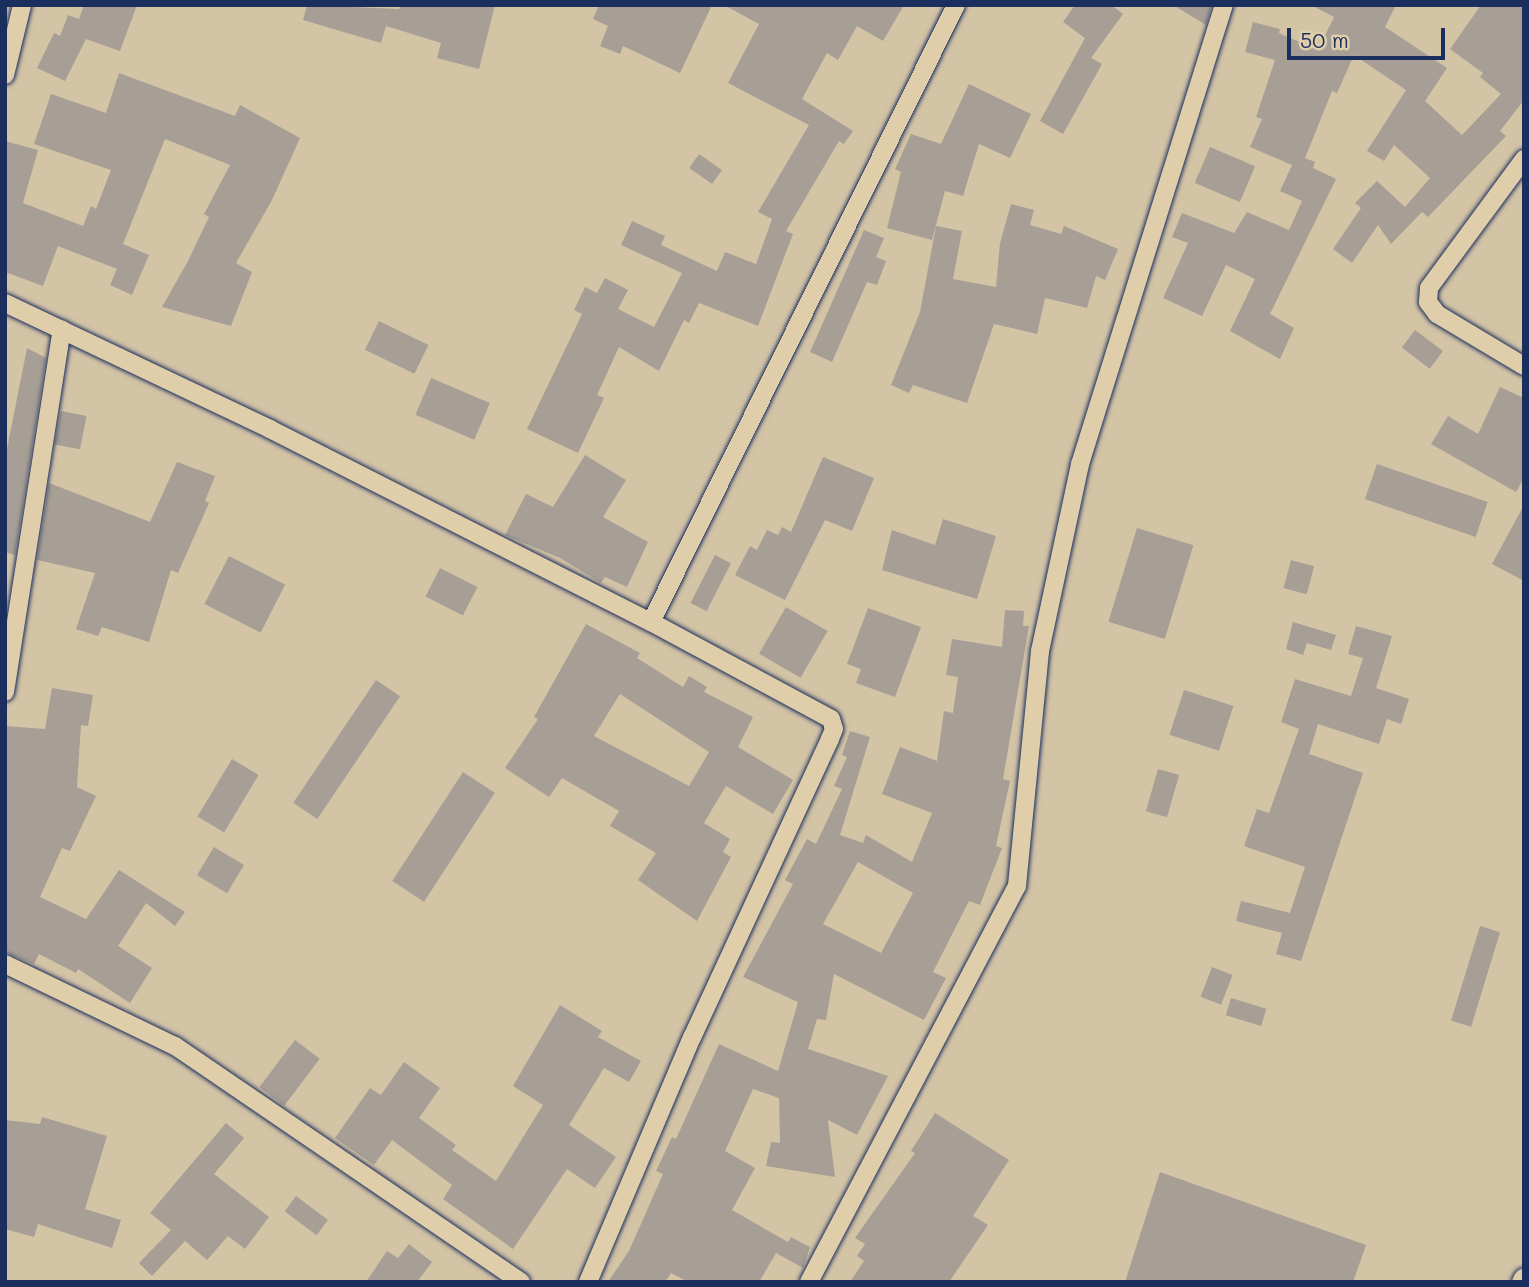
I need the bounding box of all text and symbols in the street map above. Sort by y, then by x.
scale bar [1291,14,1448,58]
text: 50 m [1300,26,1349,53]

